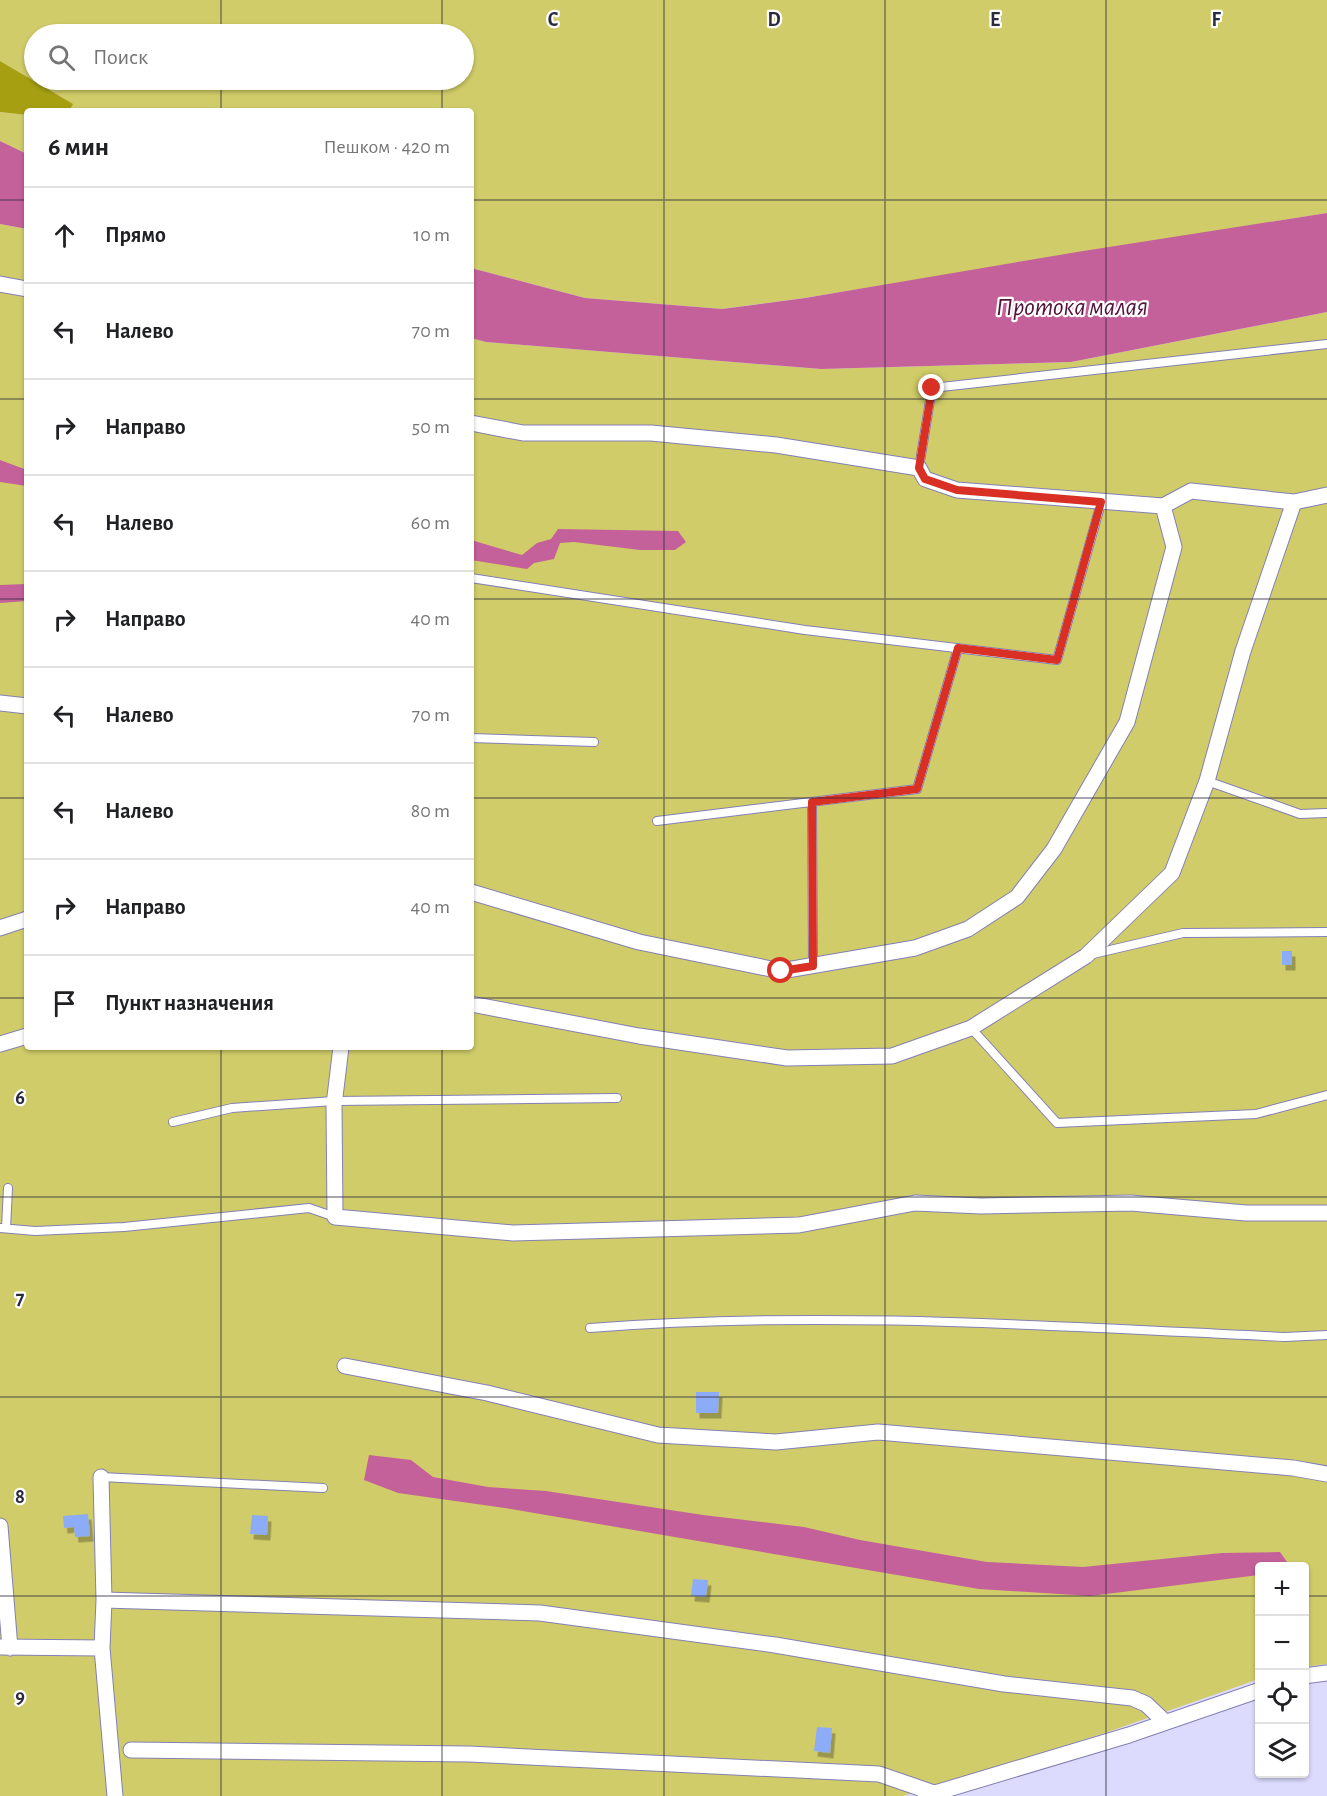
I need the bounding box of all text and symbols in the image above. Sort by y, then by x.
text: C [548,10,559,30]
text: D [767,10,781,30]
text: E [990,10,1000,30]
text: F [1211,10,1221,30]
search box [24,24,474,90]
icon: search [45,41,78,74]
text: Поиск [93,46,148,68]
text: 6 мин [48,134,109,160]
text: Пешком · 420 m [324,137,450,157]
icon: ahead [48,219,81,252]
text: Прямо [105,224,166,246]
text: 10 m [413,225,450,245]
water label: Протока малая [996,294,1148,320]
icon: left [48,315,81,348]
text: Налево [105,320,174,342]
text: 70 m [412,321,450,341]
route end [918,374,944,400]
icon: right [48,411,81,444]
text: Направо [105,416,186,438]
text: 50 m [412,417,450,437]
icon: left [48,507,81,540]
text: Налево [105,512,174,534]
text: 60 m [411,513,450,533]
icon: right [48,603,81,636]
text: Направо [105,608,186,630]
text: 40 m [411,609,450,629]
icon: left [48,699,81,732]
text: Налево [105,704,174,726]
text: 70 m [412,705,450,725]
icon: left [48,795,81,828]
text: Налево [105,800,174,822]
text: 80 m [411,801,450,821]
icon: right [48,891,81,924]
text: Направо [105,896,186,918]
text: 40 m [411,897,450,917]
route start [767,957,793,983]
icon: arrive [48,987,81,1020]
text: Пункт назначения [105,992,274,1014]
text: 6 [15,1088,25,1108]
text: 7 [16,1288,25,1308]
text: 8 [15,1487,25,1507]
map controls [1255,1562,1309,1778]
button: + [1255,1562,1309,1616]
button: − [1255,1616,1309,1670]
button: locate [1255,1670,1309,1724]
text: 9 [15,1687,25,1707]
button: layers [1255,1724,1309,1778]

